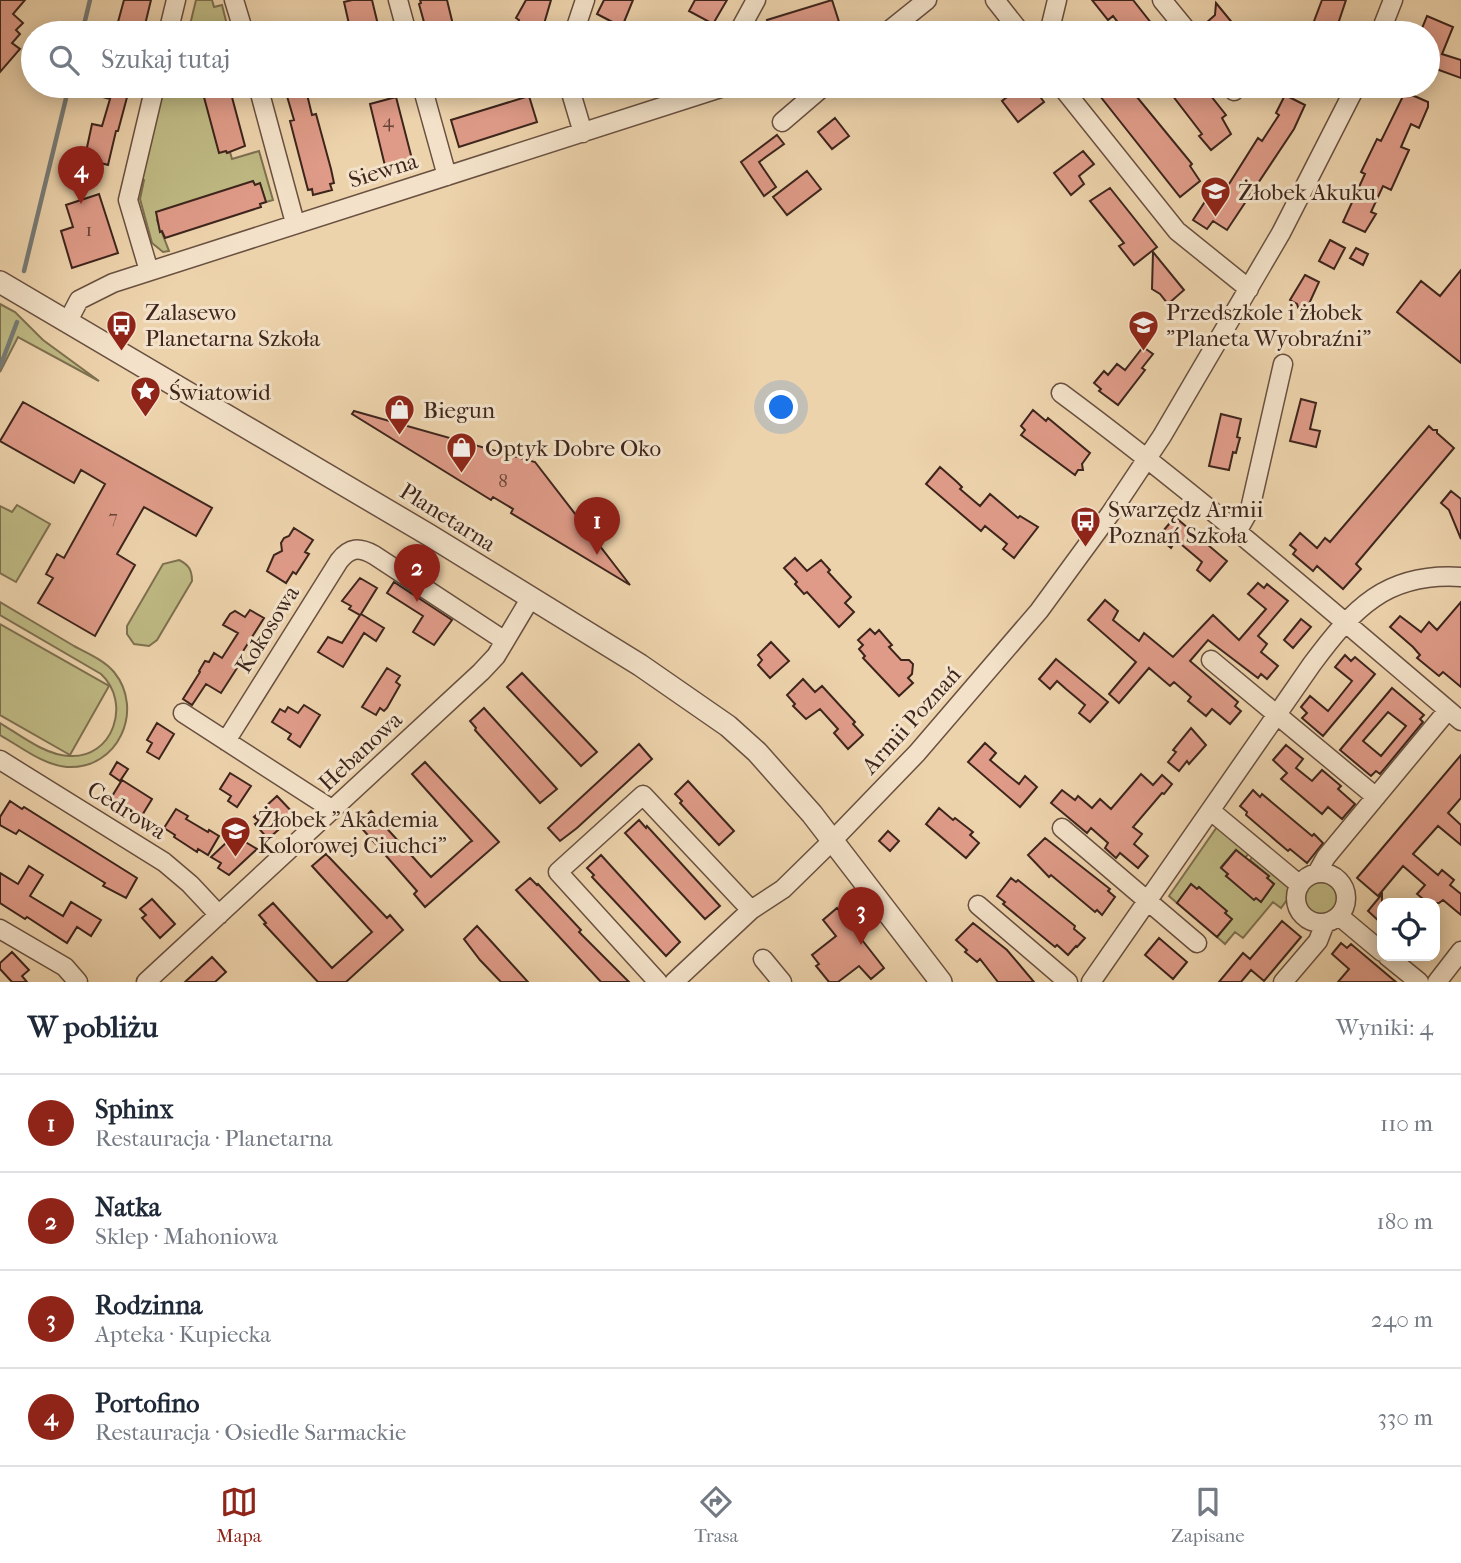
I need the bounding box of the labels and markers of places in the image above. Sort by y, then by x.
pin: 4 [58,146,104,204]
school or university icon: Żłobek Akuku [1198,175,1232,219]
place label: Żłobek Akuku [1238,179,1376,206]
place label: Zalasewo Planetarna Szkoła [145,299,320,352]
place label: Przedszkole i żłobek "Planeta Wyobraźni" [1166,299,1371,352]
bus stop icon: Zalasewo Planetarna Szkoła [105,308,139,352]
school or university icon: Przedszkole i żłobek "Planeta Wyobraźni" [1126,308,1160,352]
place icon: Światowid [129,375,163,419]
place label: Światowid [169,379,271,406]
shop icon: Biegun [383,393,417,437]
place label: Biegun [423,397,496,424]
shop icon: Optyk Dobre Oko [445,431,479,475]
place label: Optyk Dobre Oko [485,435,661,462]
place label: Swarzędz Armii Poznań Szkoła [1108,496,1264,549]
pin: 1 [574,497,620,555]
bus stop icon: Swarzędz Armii Poznań Szkoła [1068,505,1102,549]
pin: 2 [394,544,440,602]
place label: Żłobek "Akademia Kolorowej Ciuchci" [258,806,447,859]
school or university icon: Żłobek "Akademia Kolorowej Ciuchci" [218,815,252,859]
pin: 3 [838,887,884,945]

